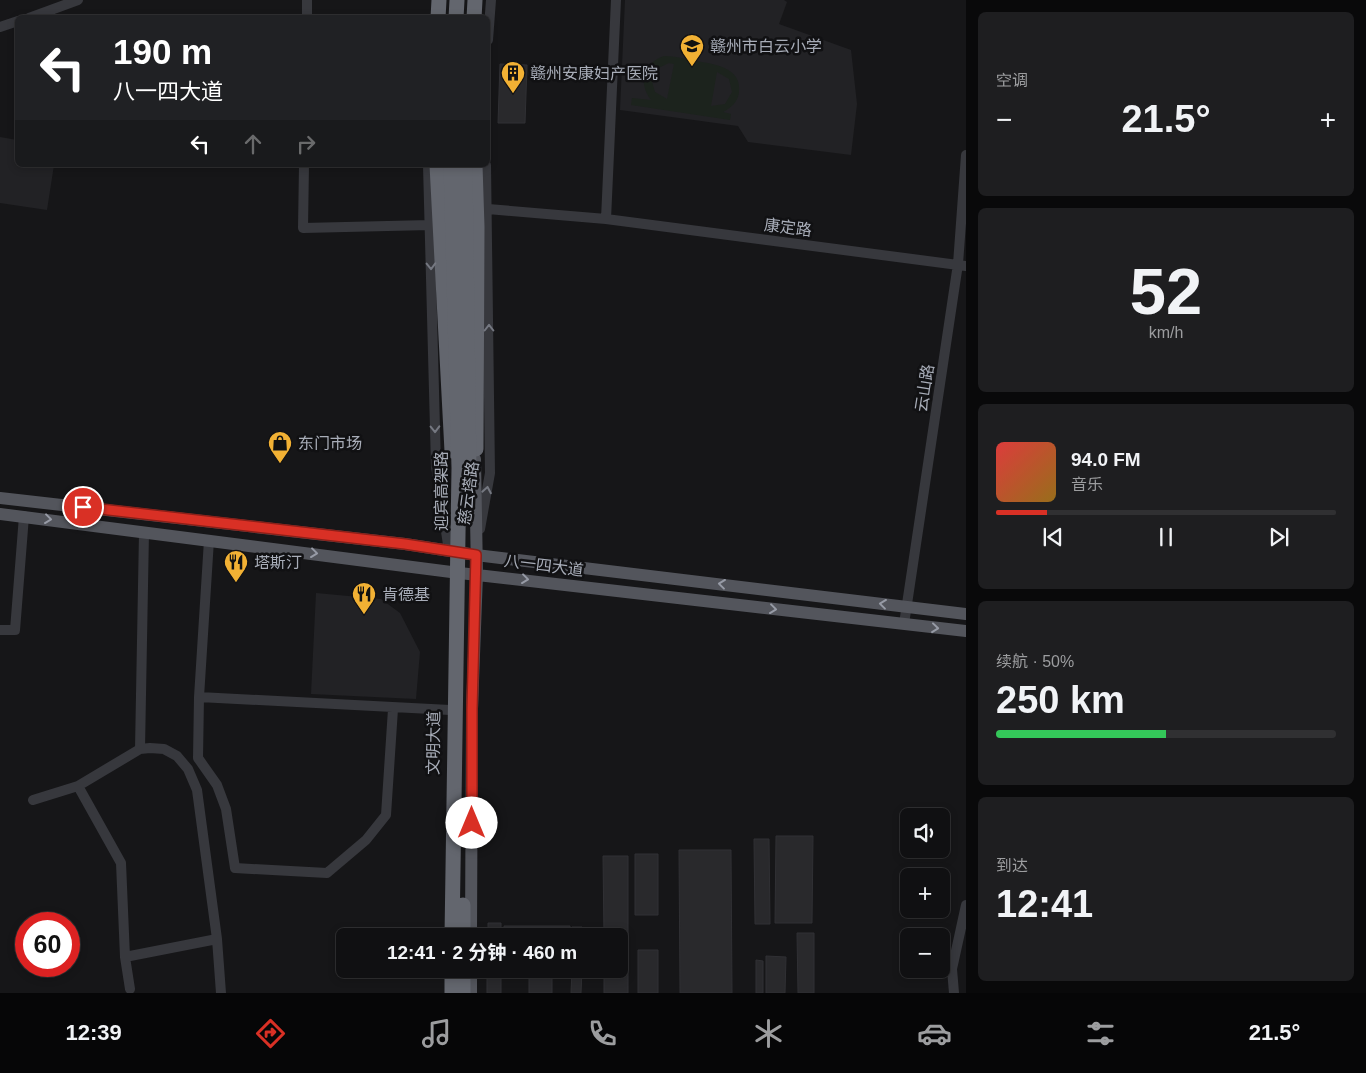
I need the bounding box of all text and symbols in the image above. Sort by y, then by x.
text: 190 m [113,32,212,71]
school or university icon: 赣州市白云小学 [679,33,705,67]
icon: left [30,35,95,100]
place label: 赣州市白云小学 [710,37,822,55]
building icon: 赣州安康妇产医院 [500,60,526,94]
place label: 赣州安康妇产医院 [530,64,658,82]
text: 空调 [996,72,1028,89]
text: 八一四大道 [113,79,223,104]
text: 21.5° [1121,98,1211,140]
text: − [996,104,1012,135]
text: + [1320,104,1336,135]
icon: left [186,130,214,158]
icon: ahead [239,130,267,158]
icon: right [292,130,320,158]
street label: 康定路 [763,216,813,239]
text: 52 [1130,255,1202,328]
one-way arrow [426,262,437,270]
one-way arrow [484,323,494,331]
text: km/h [1149,324,1183,341]
street label: 云山路 [912,363,937,413]
one-way arrow [430,425,441,433]
shop icon: 东门市场 [267,430,293,464]
place label: 东门市场 [298,435,362,452]
text: 94.0 FM [1071,449,1141,470]
street label: 迎宾高架路 [433,451,450,531]
street label: 慈云塔路 [456,460,481,526]
text: 音乐 [1071,476,1103,493]
one-way arrow [481,485,491,494]
pin [62,486,104,528]
icon: arrive [69,493,97,521]
one-way arrow [45,513,53,524]
icon: previous [1039,523,1067,551]
icon: pause [1152,523,1180,551]
icon: next [1265,523,1293,551]
one-way arrow [309,548,318,558]
restaurant icon: 塔斯汀 [223,549,249,583]
street label: 八一四大道 [503,552,585,579]
place label: 塔斯汀 [254,554,302,571]
one-way arrow [521,573,529,584]
one-way arrow [717,579,725,590]
restaurant icon: 肯德基 [351,581,377,615]
place label: 肯德基 [382,586,430,603]
one-way arrow [879,599,887,610]
one-way arrow [770,603,778,614]
one-way arrow [931,622,939,633]
text: 续航 · 50% [996,653,1074,670]
text: 250 km [996,679,1125,721]
street label: 文明大道 [424,711,443,775]
position arrow [445,796,497,848]
map controls [900,808,950,978]
button: sound [900,808,950,858]
text: 到达 [996,857,1028,874]
button: + [900,868,950,918]
text: 12:41 [996,883,1093,925]
speed limit sign: 60 [15,912,80,977]
button: − [900,928,950,978]
text: 12:41 · 2 分钟 · 460 m [387,942,577,963]
icon: directions [253,1016,288,1051]
icon: music [419,1016,454,1051]
icon: phone [585,1016,620,1051]
icon: climate [751,1016,786,1051]
icon: car [917,1016,952,1051]
icon: filters [1083,1016,1118,1051]
text: 12:39 [66,1020,122,1045]
text: 21.5° [1249,1020,1300,1045]

